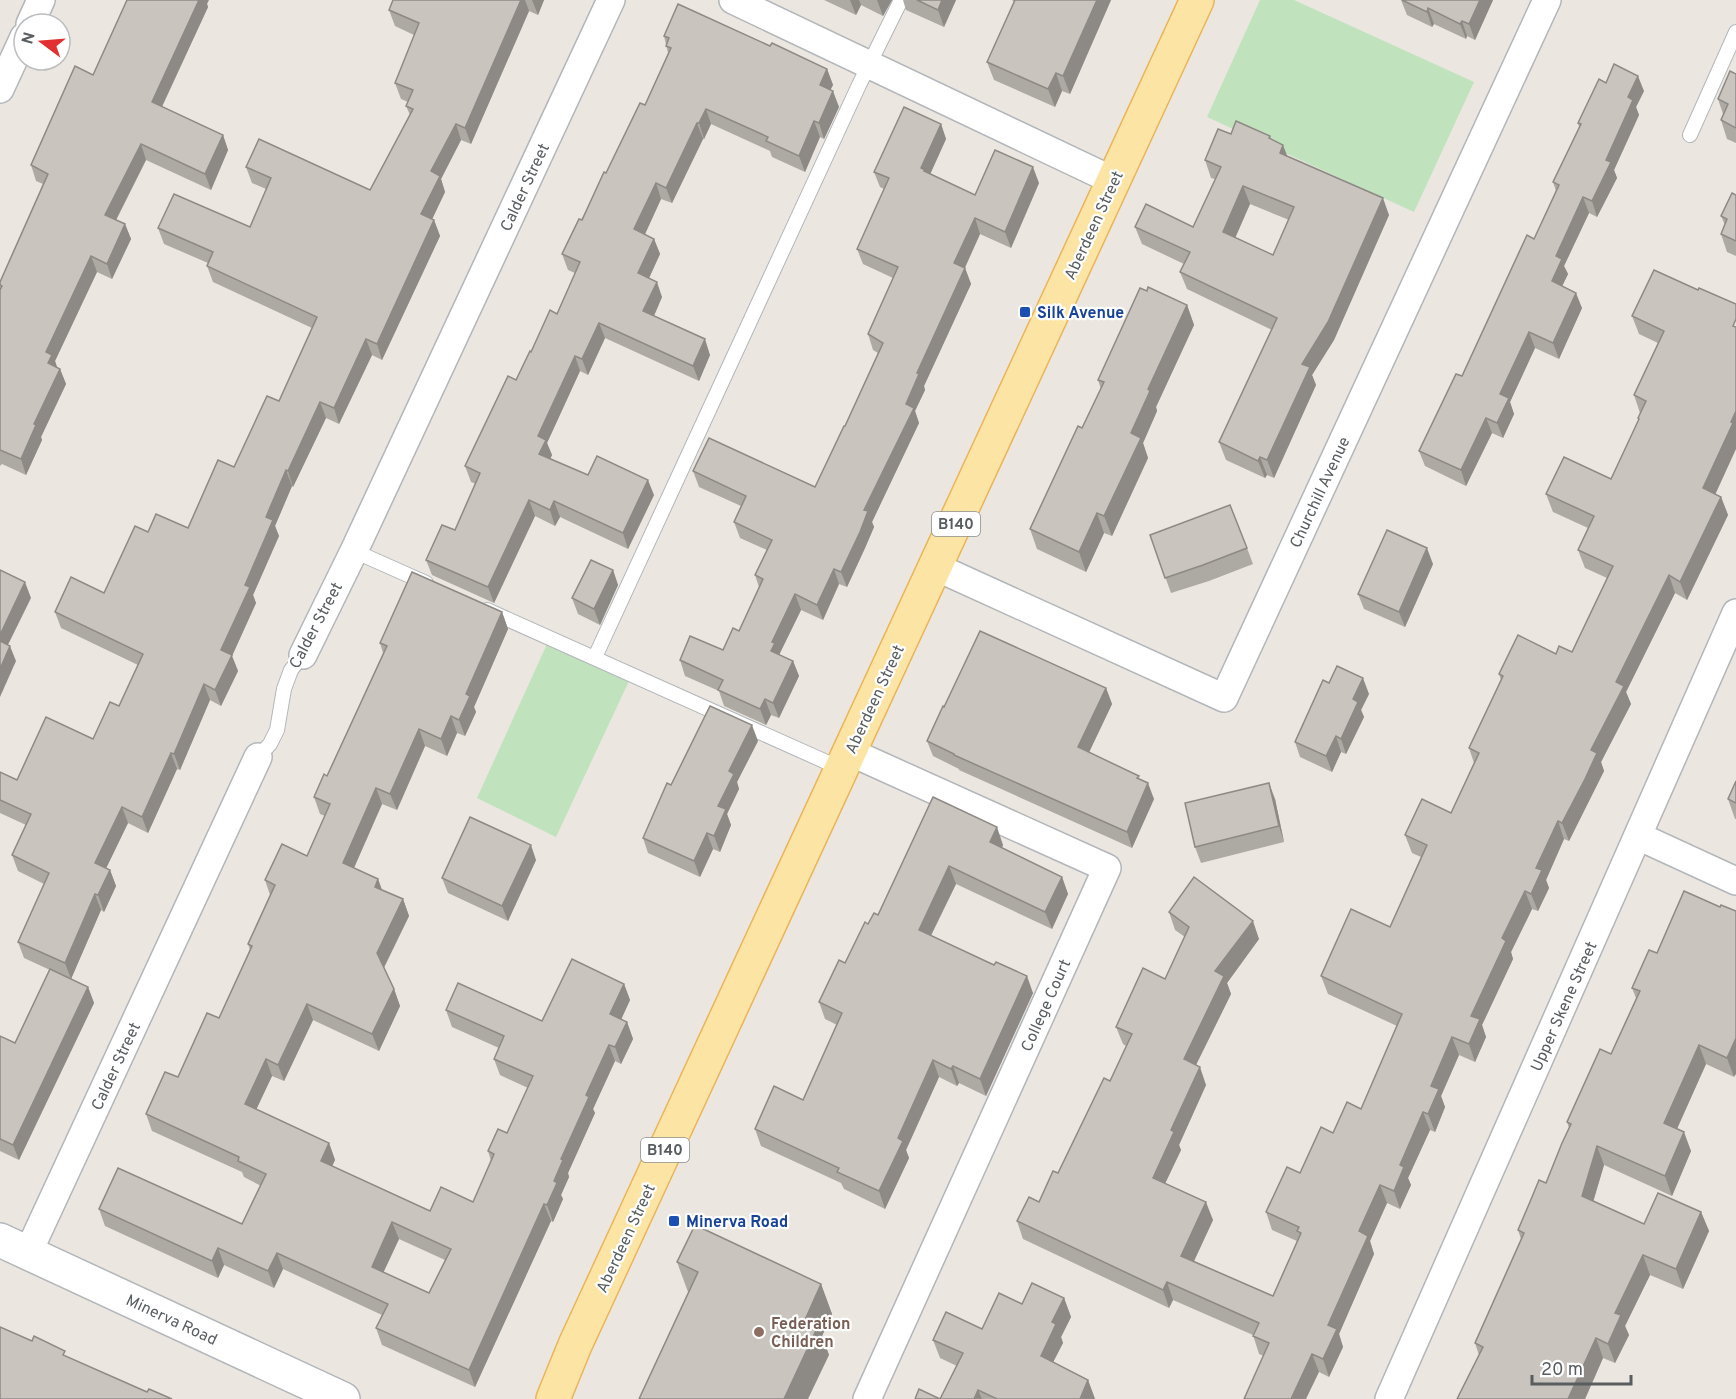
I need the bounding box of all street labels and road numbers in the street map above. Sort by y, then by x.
street label: Calder Street [497,141,555,235]
street label: Aberdeen Street [1061,168,1129,284]
street label: Churchill Avenue [1286,434,1355,552]
road number: B140 [932,512,980,536]
street label: Calder Street [286,579,348,672]
street label: Aberdeen Street [842,642,910,758]
street label: Upper Skene Street [1527,939,1602,1075]
street label: College Court [1018,957,1076,1055]
street label: Calder Street [88,1020,146,1114]
road number: B140 [641,1138,689,1162]
street label: Aberdeen Street [593,1181,661,1297]
street label: Minerva Road [122,1291,220,1351]

